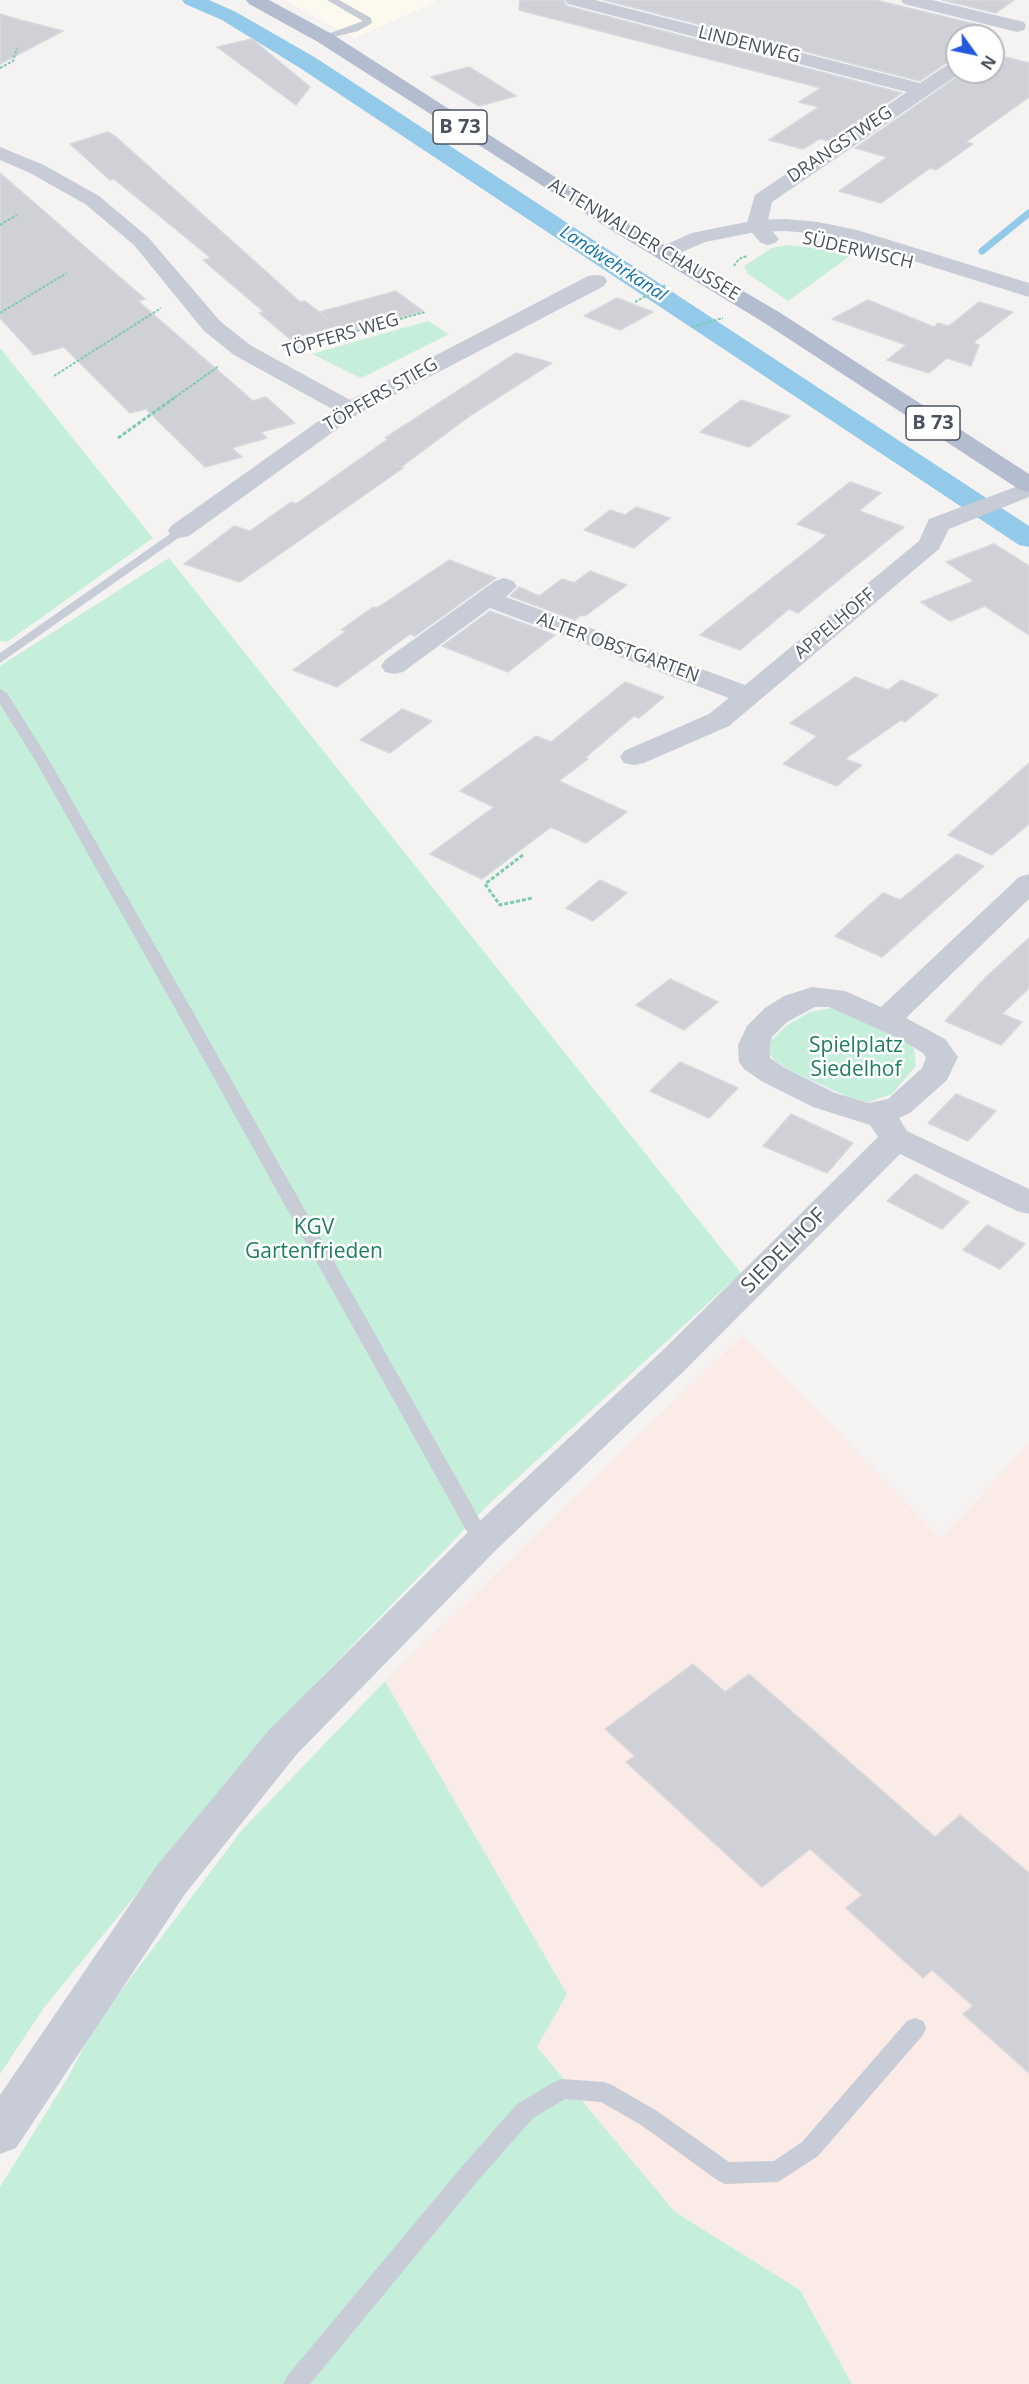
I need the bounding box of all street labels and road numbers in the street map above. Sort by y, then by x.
street label: LINDENWEG [696,22,802,68]
street label: DRANGSTWEG [784,102,896,188]
road number: B 73 [433,110,487,144]
street label: ALTENWALDER CHAUSSEE [544,174,744,306]
street label: SÜDERWISCH [800,228,916,274]
street label: TÖPFERS WEG [281,309,401,363]
street label: TÖPFERS STIEG [320,354,442,436]
road number: B 73 [906,406,960,440]
street label: APPELHOFF [790,584,880,664]
street label: ALTER OBSTGARTEN [534,609,702,687]
street label: SIEDELHOF [736,1203,832,1299]

